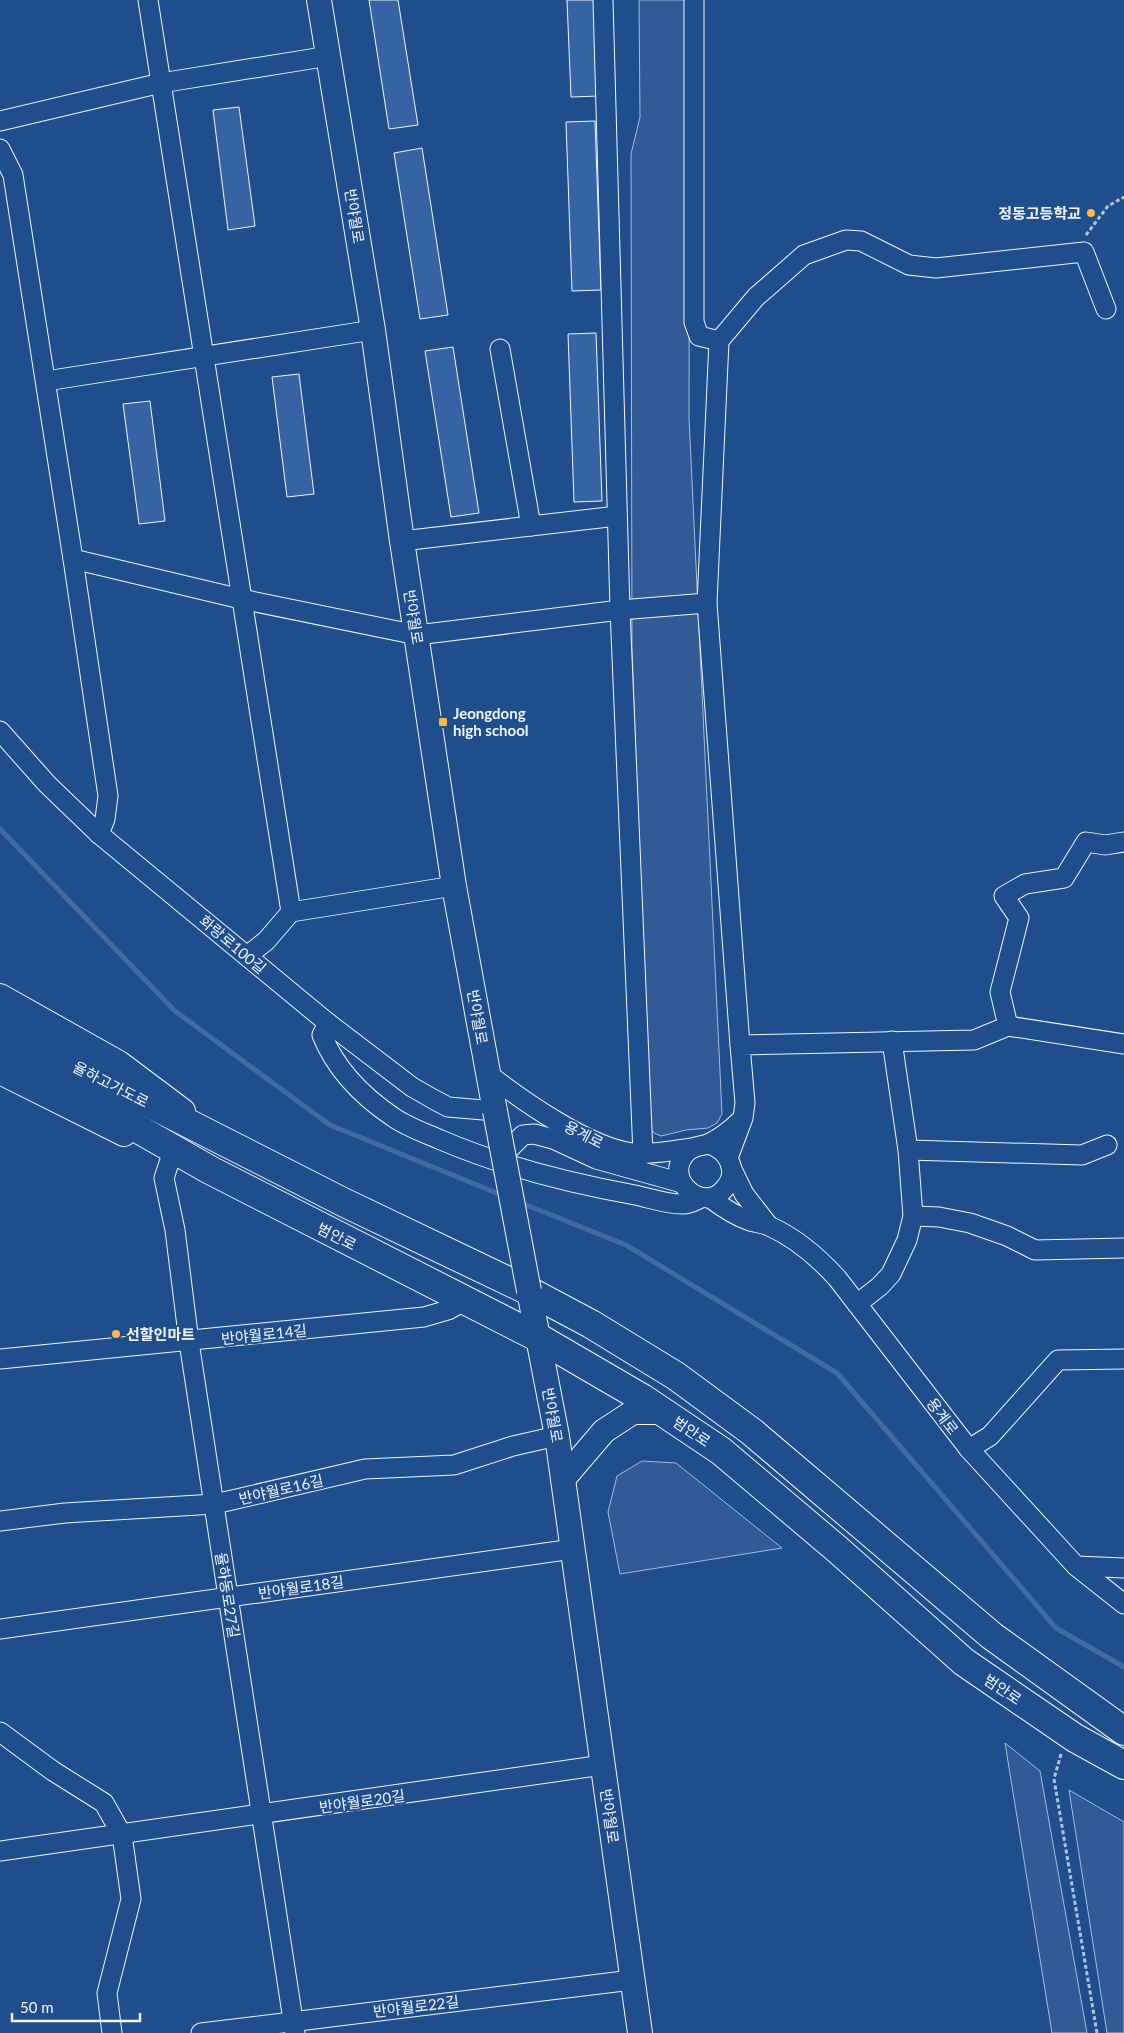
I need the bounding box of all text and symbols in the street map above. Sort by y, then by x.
street label: 반야월로 [342,187,368,245]
place label: 정동고등학교 [998,204,1081,222]
marker: 정동고등학교 [1085,207,1097,219]
street label: 반야월로 [401,588,427,646]
place label: Jeongdong high school [453,704,529,739]
marker: Jeongdong high school [437,716,449,728]
street label: 화랑로100길 [196,911,270,977]
street label: 반야월로 [464,988,492,1046]
street label: 율하고가도로 [70,1057,152,1111]
street label: 용계로 [561,1117,607,1151]
street label: 범안로 [314,1219,360,1253]
street label: 반야월로14길 [220,1321,308,1347]
place label: 선할인마트 [126,1325,195,1343]
marker: 선할인마트 [110,1328,122,1340]
street label: 반야월로 [539,1386,567,1444]
street label: 용계로 [923,1394,963,1438]
street label: 범안로 [670,1412,714,1450]
street label: 반야월로16길 [237,1471,325,1507]
street label: 율하동로27길 [212,1551,244,1639]
street label: 반야월로18길 [257,1572,345,1602]
street label: 범안로 [981,1670,1025,1708]
street label: 반야월로20길 [318,1786,406,1816]
street label: 반야월로 [597,1787,623,1845]
scale bar [12,1990,140,2022]
street label: 반야월로22길 [372,1992,460,2020]
text: 50 m [20,1998,54,2016]

